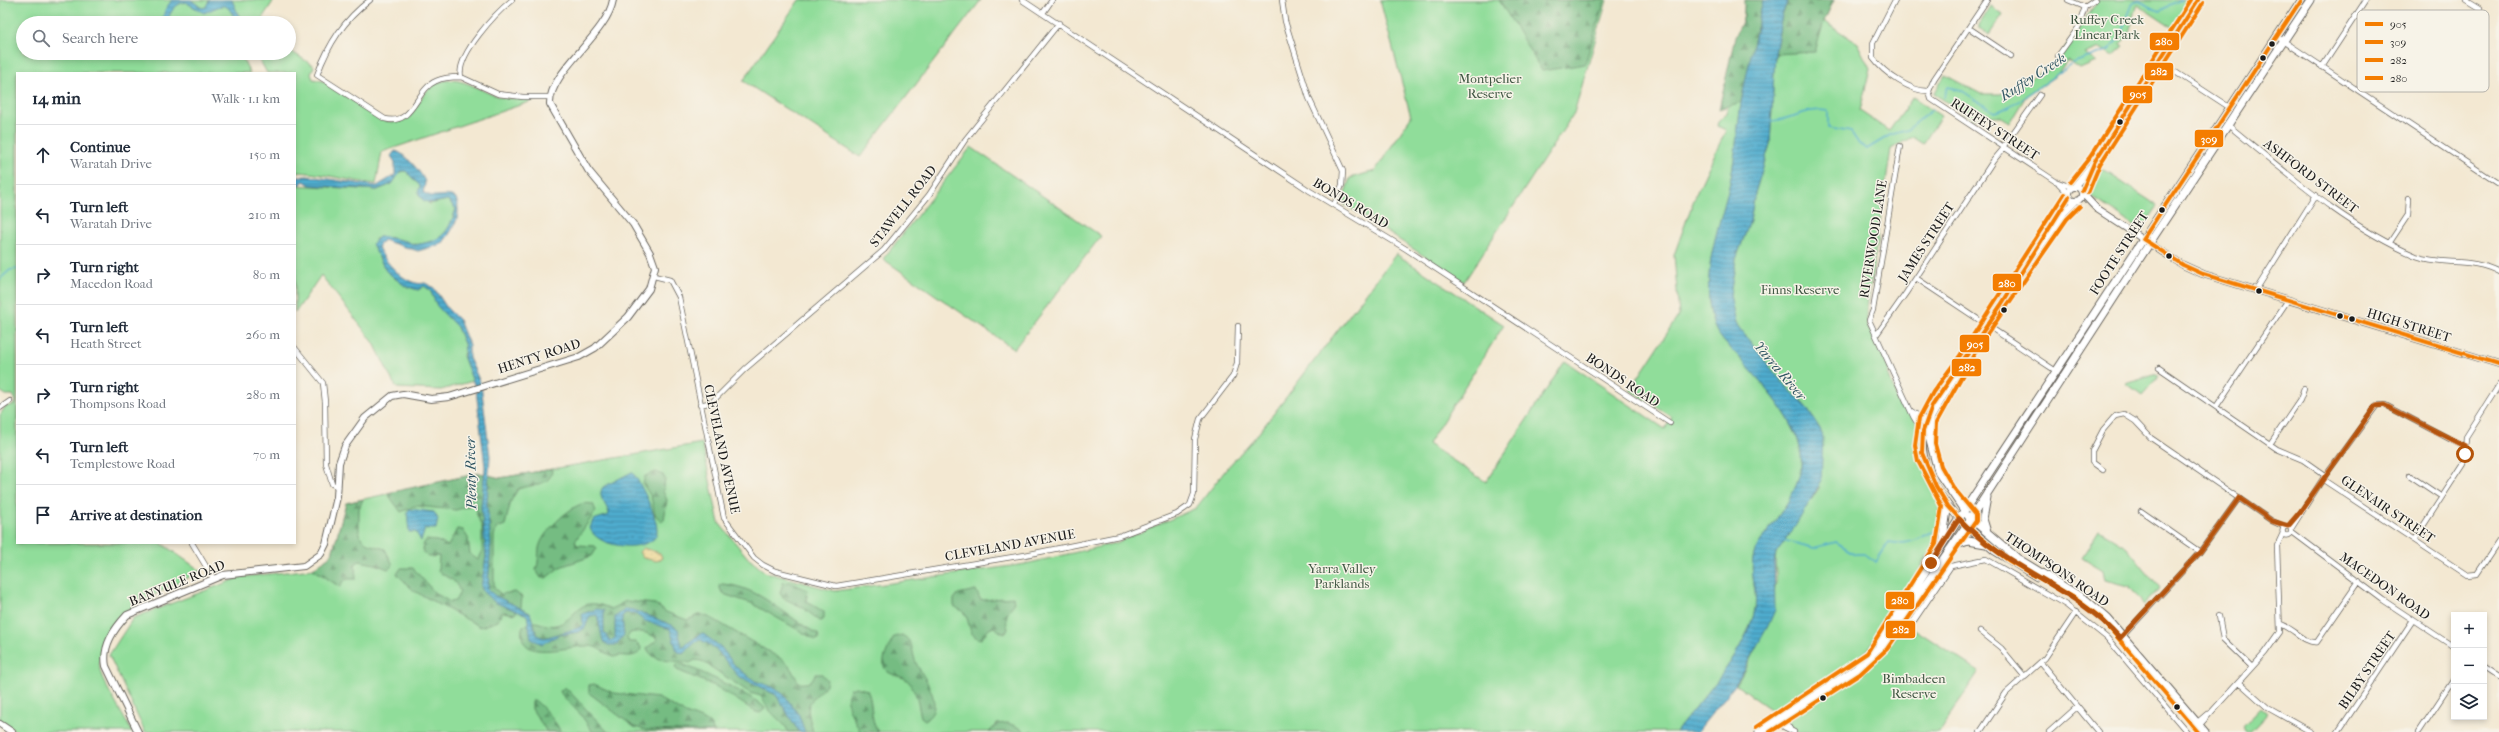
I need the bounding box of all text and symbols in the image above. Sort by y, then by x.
legend [2357,10,2489,92]
park label: Ruffey Creek Linear Park [2070,12,2144,42]
search box [16,16,296,60]
text: 905 [2390,18,2407,31]
icon: search [30,27,52,49]
text: Search here [62,29,138,47]
line badge: 280 [2149,32,2180,51]
text: 280 [2155,35,2173,48]
text: 309 [2390,36,2407,49]
unlabelled marker [2267,39,2277,49]
water label: Ruffey Creek [1996,49,2069,105]
unlabelled marker [2258,53,2268,63]
text: 282 [2390,54,2407,67]
line badge: 282 [2144,62,2174,81]
text: 282 [2151,65,2168,78]
park label: Montpelier Reserve [1458,71,1522,101]
text: 280 [2390,72,2407,85]
line badge: 905 [2122,85,2153,104]
text: 14 min [32,88,81,108]
text: 905 [2129,88,2147,101]
text: Walk · 1.1 km [212,91,280,106]
street label: RUFFEY STREET [1948,95,2042,163]
unlabelled marker [2115,117,2125,127]
line badge: 309 [2194,129,2224,148]
text: 309 [2201,133,2217,146]
street label: ASHFORD STREET [2260,135,2361,217]
text: Continue [70,138,130,156]
icon: ahead [32,144,54,166]
text: 150 m [249,147,280,162]
text: Waratah Drive [70,156,152,171]
street label: STAWELL ROAD [867,162,940,250]
street label: BONDS ROAD [1311,175,1391,231]
street label: RIVERWOOD LANE [1856,179,1890,299]
text: Turn left [70,198,128,216]
street label: JAMES STREET [1894,199,1957,286]
icon: left [32,204,54,226]
unlabelled marker [2157,205,2167,215]
text: 210 m [248,207,280,222]
street label: FOOTE STREET [2086,208,2152,298]
text: Waratah Drive [70,216,152,231]
unlabelled marker [2164,251,2174,261]
text: Turn right [70,258,139,276]
icon: right [32,264,54,286]
text: 80 m [253,267,280,282]
line badge: 280 [1992,273,2022,292]
text: Macedon Road [70,276,153,291]
text: 280 [1998,277,2016,290]
park label: Finns Reserve [1761,282,1840,297]
unlabelled marker [2254,286,2264,296]
unlabelled marker [1999,305,2009,315]
street label: HIGH STREET [2365,305,2453,345]
unlabelled marker [2335,311,2345,321]
unlabelled marker [2347,314,2357,324]
text: Turn left [70,318,128,336]
icon: left [32,324,54,346]
text: 260 m [246,327,280,342]
line badge: 905 [1959,334,1990,353]
text: Heath Street [70,336,142,351]
street label: HENTY ROAD [496,336,582,376]
water label: Yarra River [1750,338,1811,405]
text: 905 [1966,338,1984,351]
street label: BONDS ROAD [1583,350,1663,410]
line badge: 282 [1951,358,1982,377]
text: 282 [1959,361,1976,374]
text: Turn right [70,378,139,396]
street label: CLEVELAND AVENUE [701,383,743,515]
icon: right [32,384,54,406]
text: 280 m [246,387,280,402]
text: Thompsons Road [70,396,166,411]
water label: Plenty River [462,435,480,510]
text: Turn left [70,438,128,456]
icon: left [32,444,54,466]
route start [2456,445,2474,463]
text: 70 m [253,447,280,462]
text: Templestowe Road [70,456,175,471]
street label: GLENAIR STREET [2338,472,2438,546]
icon: arrive [32,504,54,526]
text: Arrive at destination [70,506,202,524]
street label: CLEVELAND AVENUE [944,526,1076,564]
street label: THOMPSONS ROAD [2002,529,2112,609]
street label: MACEDON ROAD [2337,549,2433,623]
route end [1922,554,1940,572]
street label: BANYULE ROAD [127,557,227,609]
park label: Yarra Valley Parklands [1307,561,1377,591]
line badge: 280 [1885,591,1915,610]
text: 280 [1891,594,1909,607]
map controls [2451,612,2487,720]
button: + [2451,612,2487,648]
line badge: 282 [1885,620,1916,639]
text: 282 [1893,623,1910,636]
street label: BILBY STREET [2335,628,2399,712]
button: − [2451,648,2487,684]
park label: Bimbadeen Reserve [1882,671,1946,701]
button: layers [2451,684,2487,720]
unlabelled marker [1818,693,1828,703]
unlabelled marker [2172,702,2182,712]

